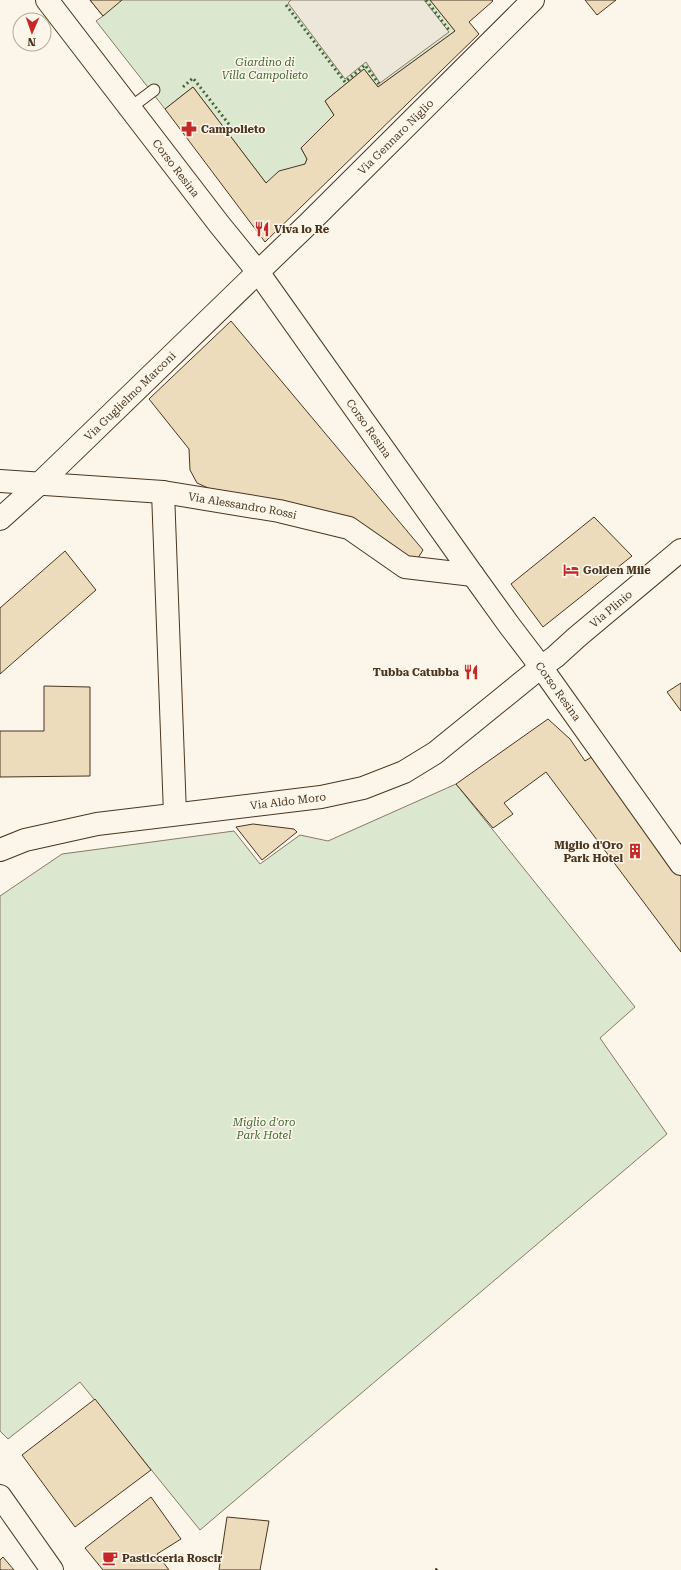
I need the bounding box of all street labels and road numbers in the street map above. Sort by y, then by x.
street label: Via Gennaro Niglio [355,96,436,177]
street label: Corso Resina [150,137,202,200]
street label: Via Guglielmo Marconi [82,348,179,443]
street label: Corso Resina [344,396,394,460]
street label: Via Alessandro Rossi [187,490,299,522]
street label: Via Plinio [587,587,635,630]
street label: Corso Resina [533,659,584,723]
street label: Via Aldo Moro [249,790,327,812]

